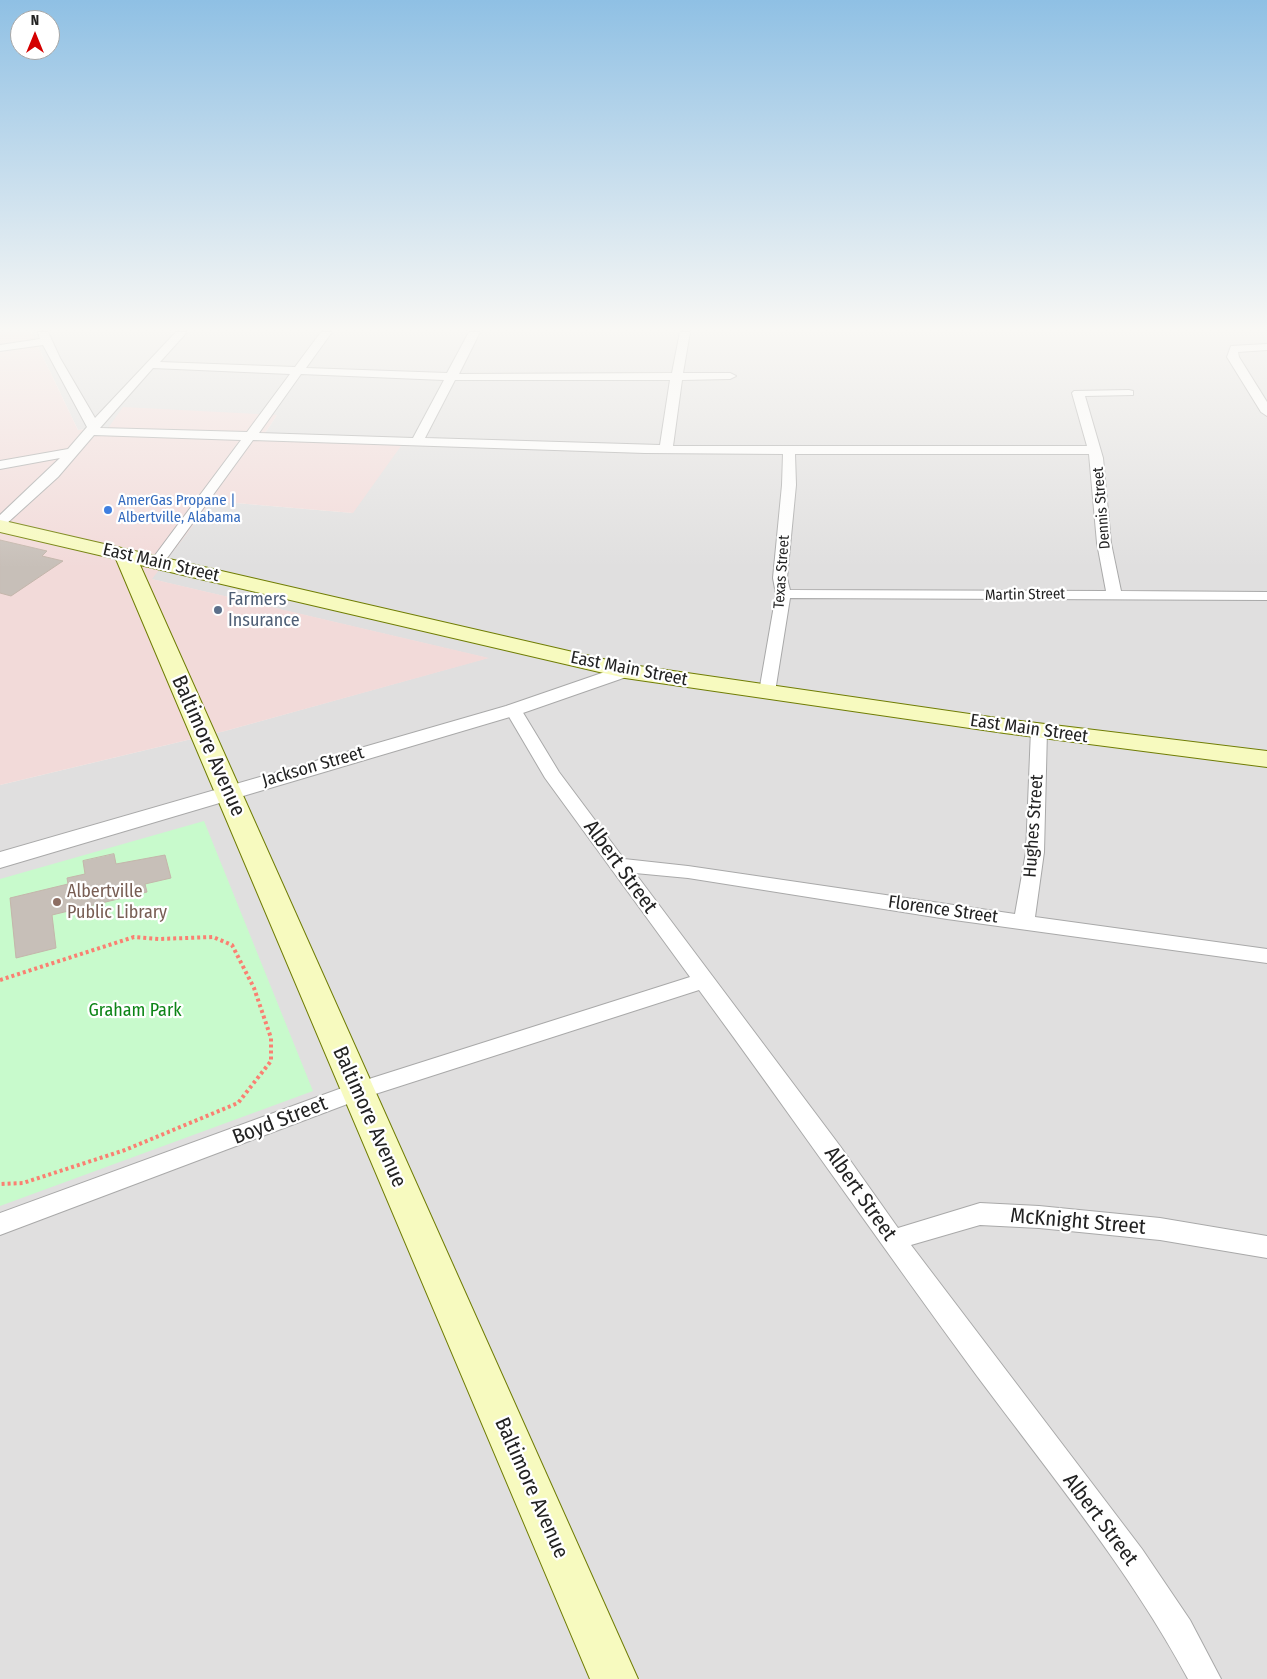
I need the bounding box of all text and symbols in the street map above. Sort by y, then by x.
north arrow [10,10,60,60]
text: N [31,12,39,29]
street label: Dennis Street [1089,466,1115,550]
place label: AmerGas Propane | Albertville, Alabama [118,492,241,527]
marker: AmerGas Propane | Albertville, Alabama [102,504,114,516]
street label: Texas Street [770,535,794,609]
street label: East Main Street [101,539,221,587]
street label: Martin Street [985,585,1065,605]
place label: Farmers Insurance [228,589,300,632]
marker: Farmers Insurance [212,604,224,616]
street label: East Main Street [569,647,689,691]
street label: Baltimore Avenue [166,672,250,820]
street label: East Main Street [969,710,1089,748]
street label: Jackson Street [260,742,366,792]
street label: Hughes Street [1020,774,1048,878]
street label: Albert Street [578,816,662,918]
place label: Albertville Public Library [67,881,167,924]
street label: Florence Street [887,892,999,928]
marker: Albertville Public Library [51,896,63,908]
park label: Graham Park [88,1000,182,1022]
street label: Baltimore Avenue [327,1043,411,1191]
street label: Boyd Street [229,1091,331,1151]
street label: Albert Street [818,1142,902,1246]
street label: McKnight Street [1009,1204,1147,1240]
street label: Baltimore Avenue [489,1414,573,1562]
street label: Albert Street [1057,1469,1143,1571]

